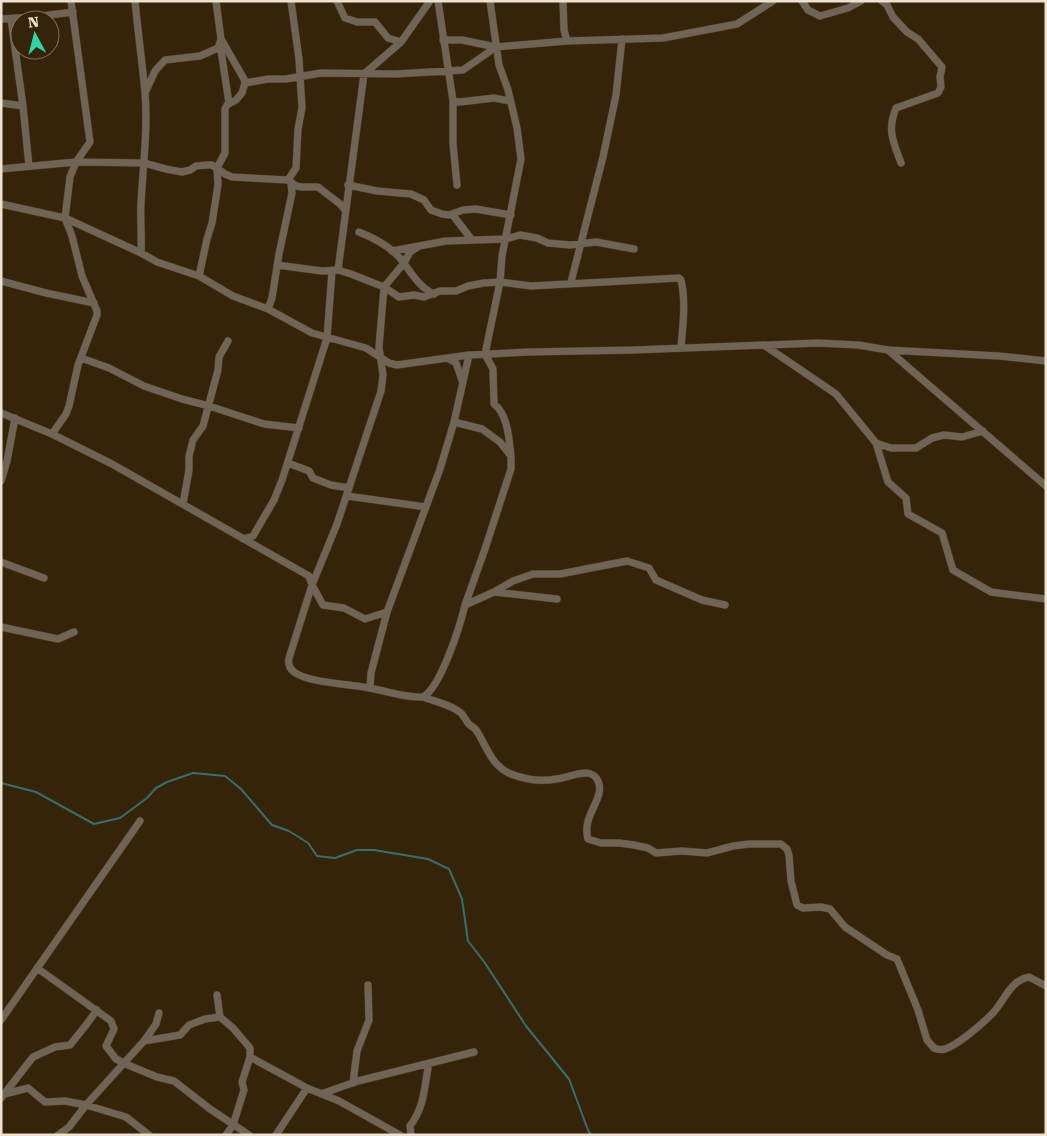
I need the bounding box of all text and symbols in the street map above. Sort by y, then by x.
north arrow [10,10,60,60]
text: N [27,13,40,31]

